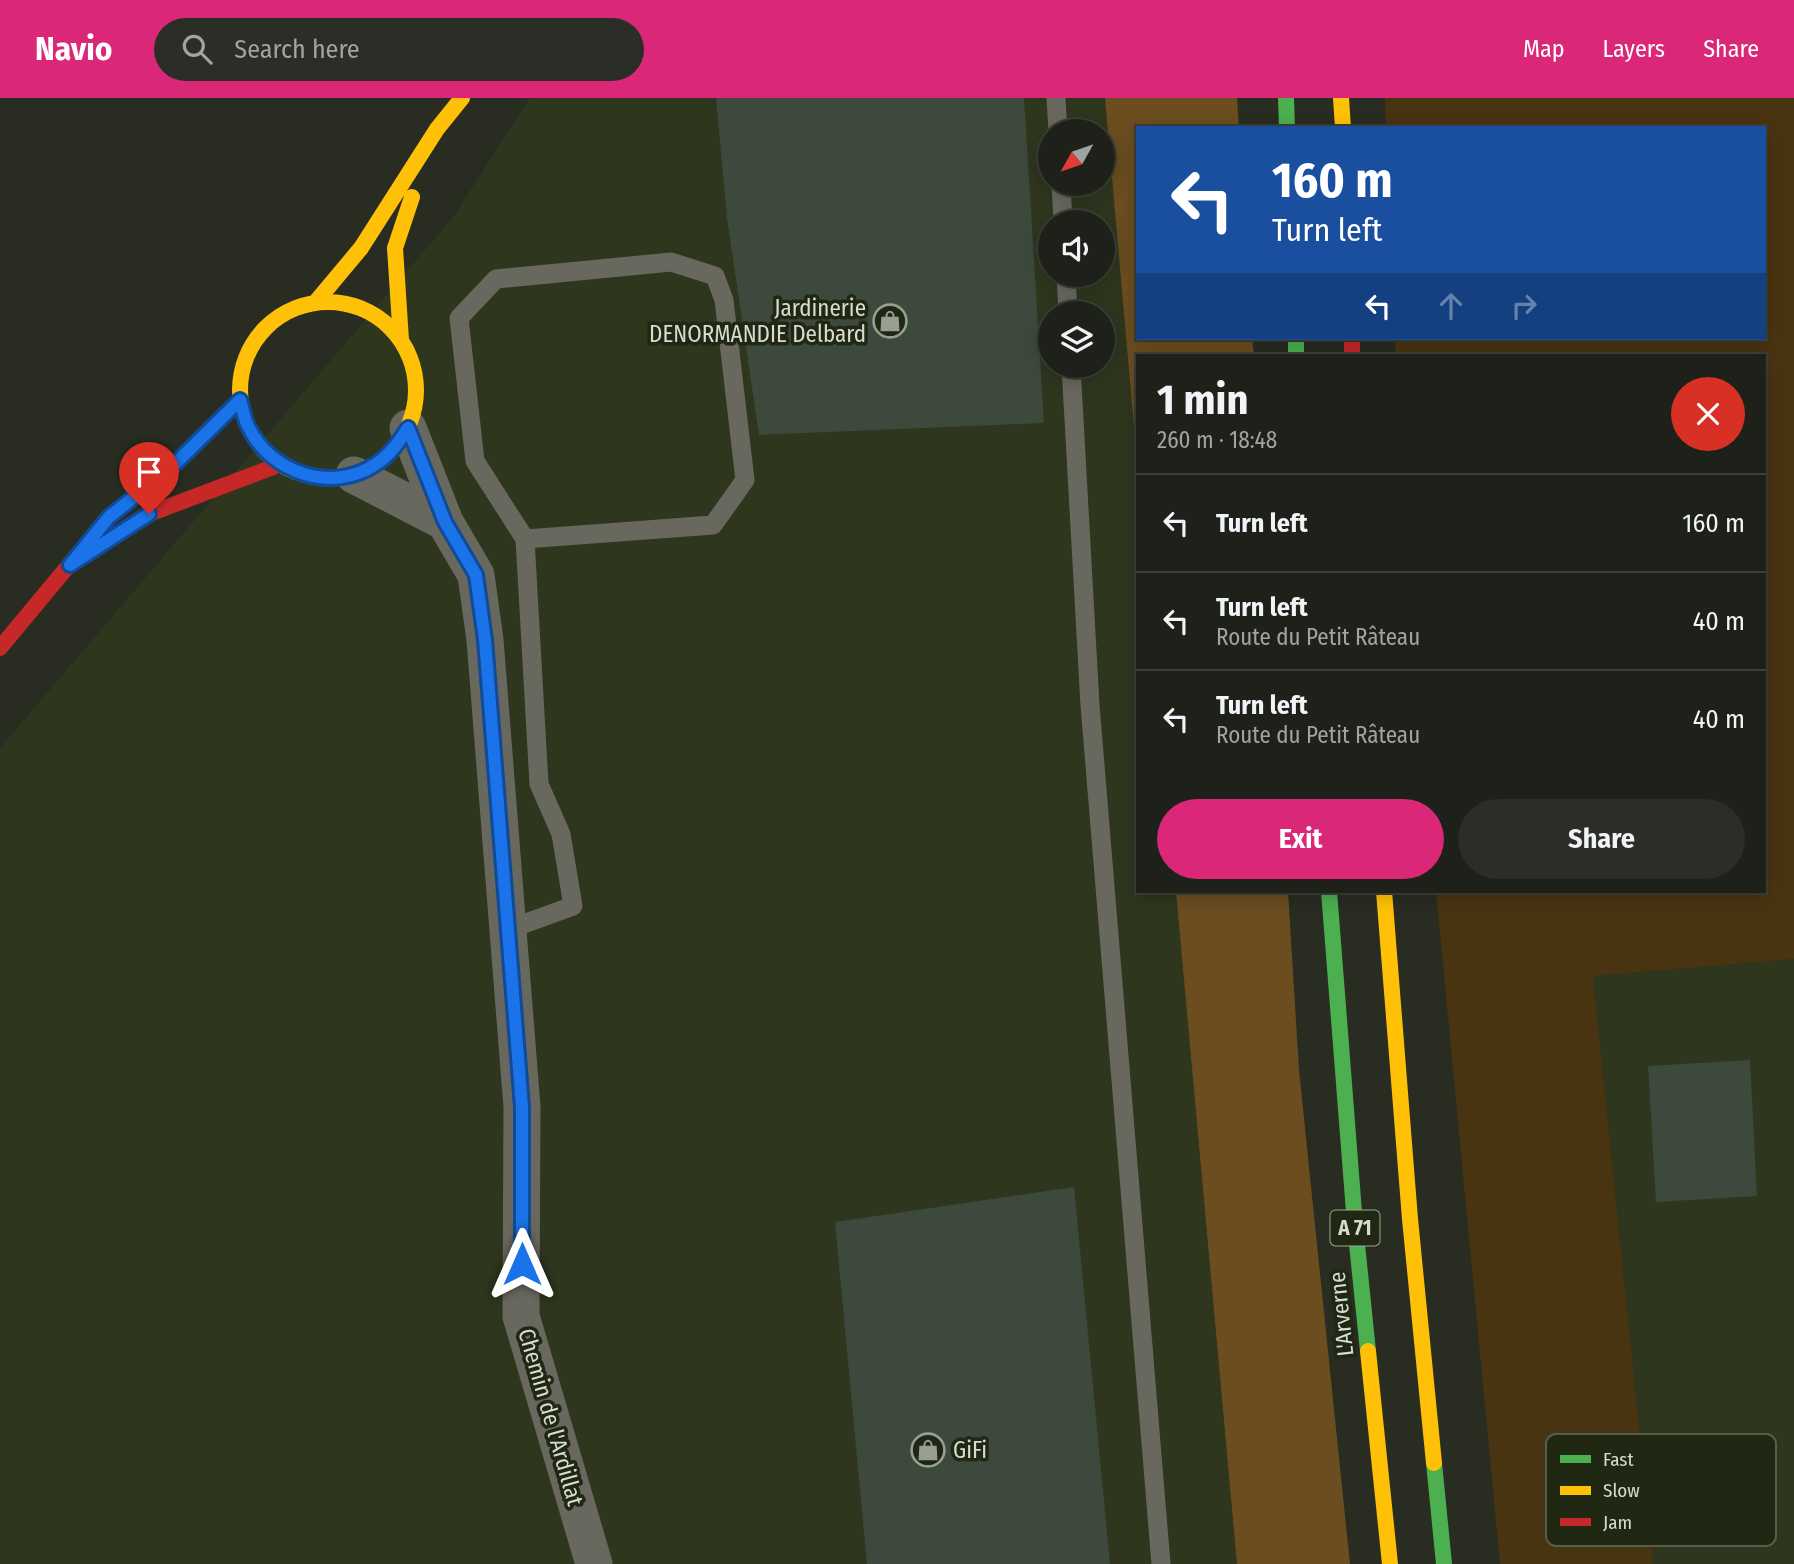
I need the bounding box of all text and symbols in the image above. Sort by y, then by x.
search box [154,18,644,81]
text: Navio [35,29,112,69]
icon: search [178,30,216,68]
text: Search here [234,34,360,65]
text: Map [1523,35,1565,63]
text: Layers [1603,35,1665,63]
text: Share [1703,35,1759,63]
north arrow [1038,119,1115,196]
map controls [1038,119,1115,378]
text: 160 m [1272,151,1393,210]
icon: left [1157,154,1248,245]
button: sound [1038,210,1115,287]
text: Turn left [1272,211,1382,249]
icon: left [1359,287,1397,325]
icon: ahead [1432,287,1470,325]
icon: right [1505,287,1543,325]
place label: Jardinerie DENORMANDIE Delbard [649,294,866,348]
button: layers [1038,301,1115,378]
shop icon: Jardinerie DENORMANDIE Delbard [871,302,909,340]
text: 1 min [1157,375,1248,425]
button: close [1671,377,1745,451]
text: 260 m · 18:48 [1157,426,1277,454]
pin [119,442,179,514]
icon: arrive [130,453,168,491]
icon: left [1157,504,1195,542]
text: Turn left [1216,508,1308,539]
text: 160 m [1682,508,1745,539]
text: Turn left [1216,592,1308,623]
icon: left [1157,602,1195,640]
text: 40 m [1693,606,1745,637]
text: Route du Petit Râteau [1216,623,1420,651]
text: Turn left [1216,690,1308,721]
icon: left [1157,700,1195,738]
text: 40 m [1693,704,1745,735]
text: Route du Petit Râteau [1216,721,1420,749]
button: Exit [1157,799,1444,879]
button: Share [1458,799,1745,879]
road number: A 71 [1330,1210,1380,1246]
position arrow [485,1227,559,1301]
street label: L'Arverne [1323,1270,1359,1358]
street label: Chemin de l'Ardillat [512,1325,590,1509]
shop icon: GiFi [909,1431,947,1469]
legend [1546,1434,1776,1546]
place label: GiFi [953,1436,987,1464]
text: Fast [1603,1448,1634,1471]
text: Slow [1603,1479,1640,1502]
text: Jam [1603,1511,1632,1534]

